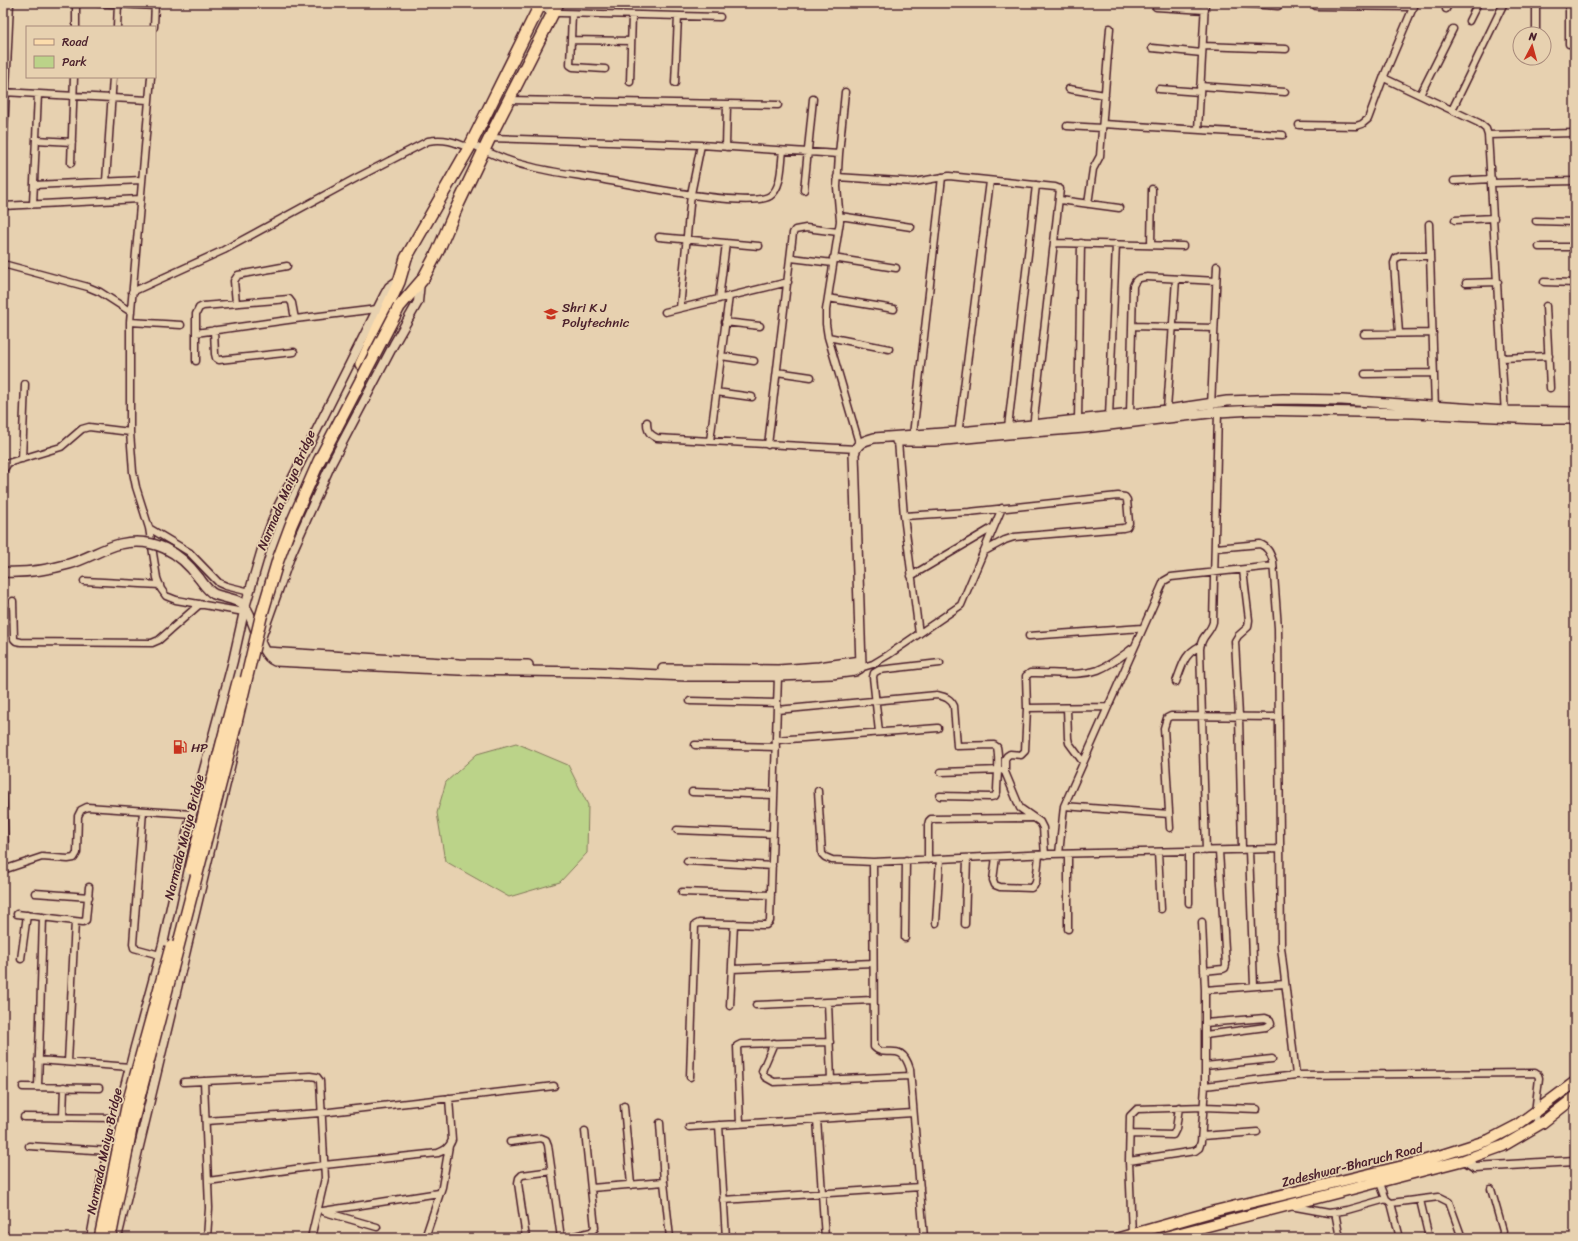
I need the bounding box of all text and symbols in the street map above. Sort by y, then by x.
legend [26,26,156,78]
north arrow [1512,26,1552,66]
text: N [1527,27,1538,46]
text: Road [62,31,89,53]
text: Park [62,51,87,73]
place label: Shri K J Polytechnic [562,296,630,334]
school or university icon: Shri K J Polytechnic [543,306,559,322]
street label: Narmada Maiya Bridge [250,426,322,554]
place label: HP [191,736,208,759]
fuel station icon: HP [172,739,188,755]
street label: Narmada Maiya Bridge [157,771,211,902]
street label: Narmada Maiya Bridge [79,1085,129,1216]
street label: Zadeshwar-Bharuch Road [1279,1136,1426,1194]

